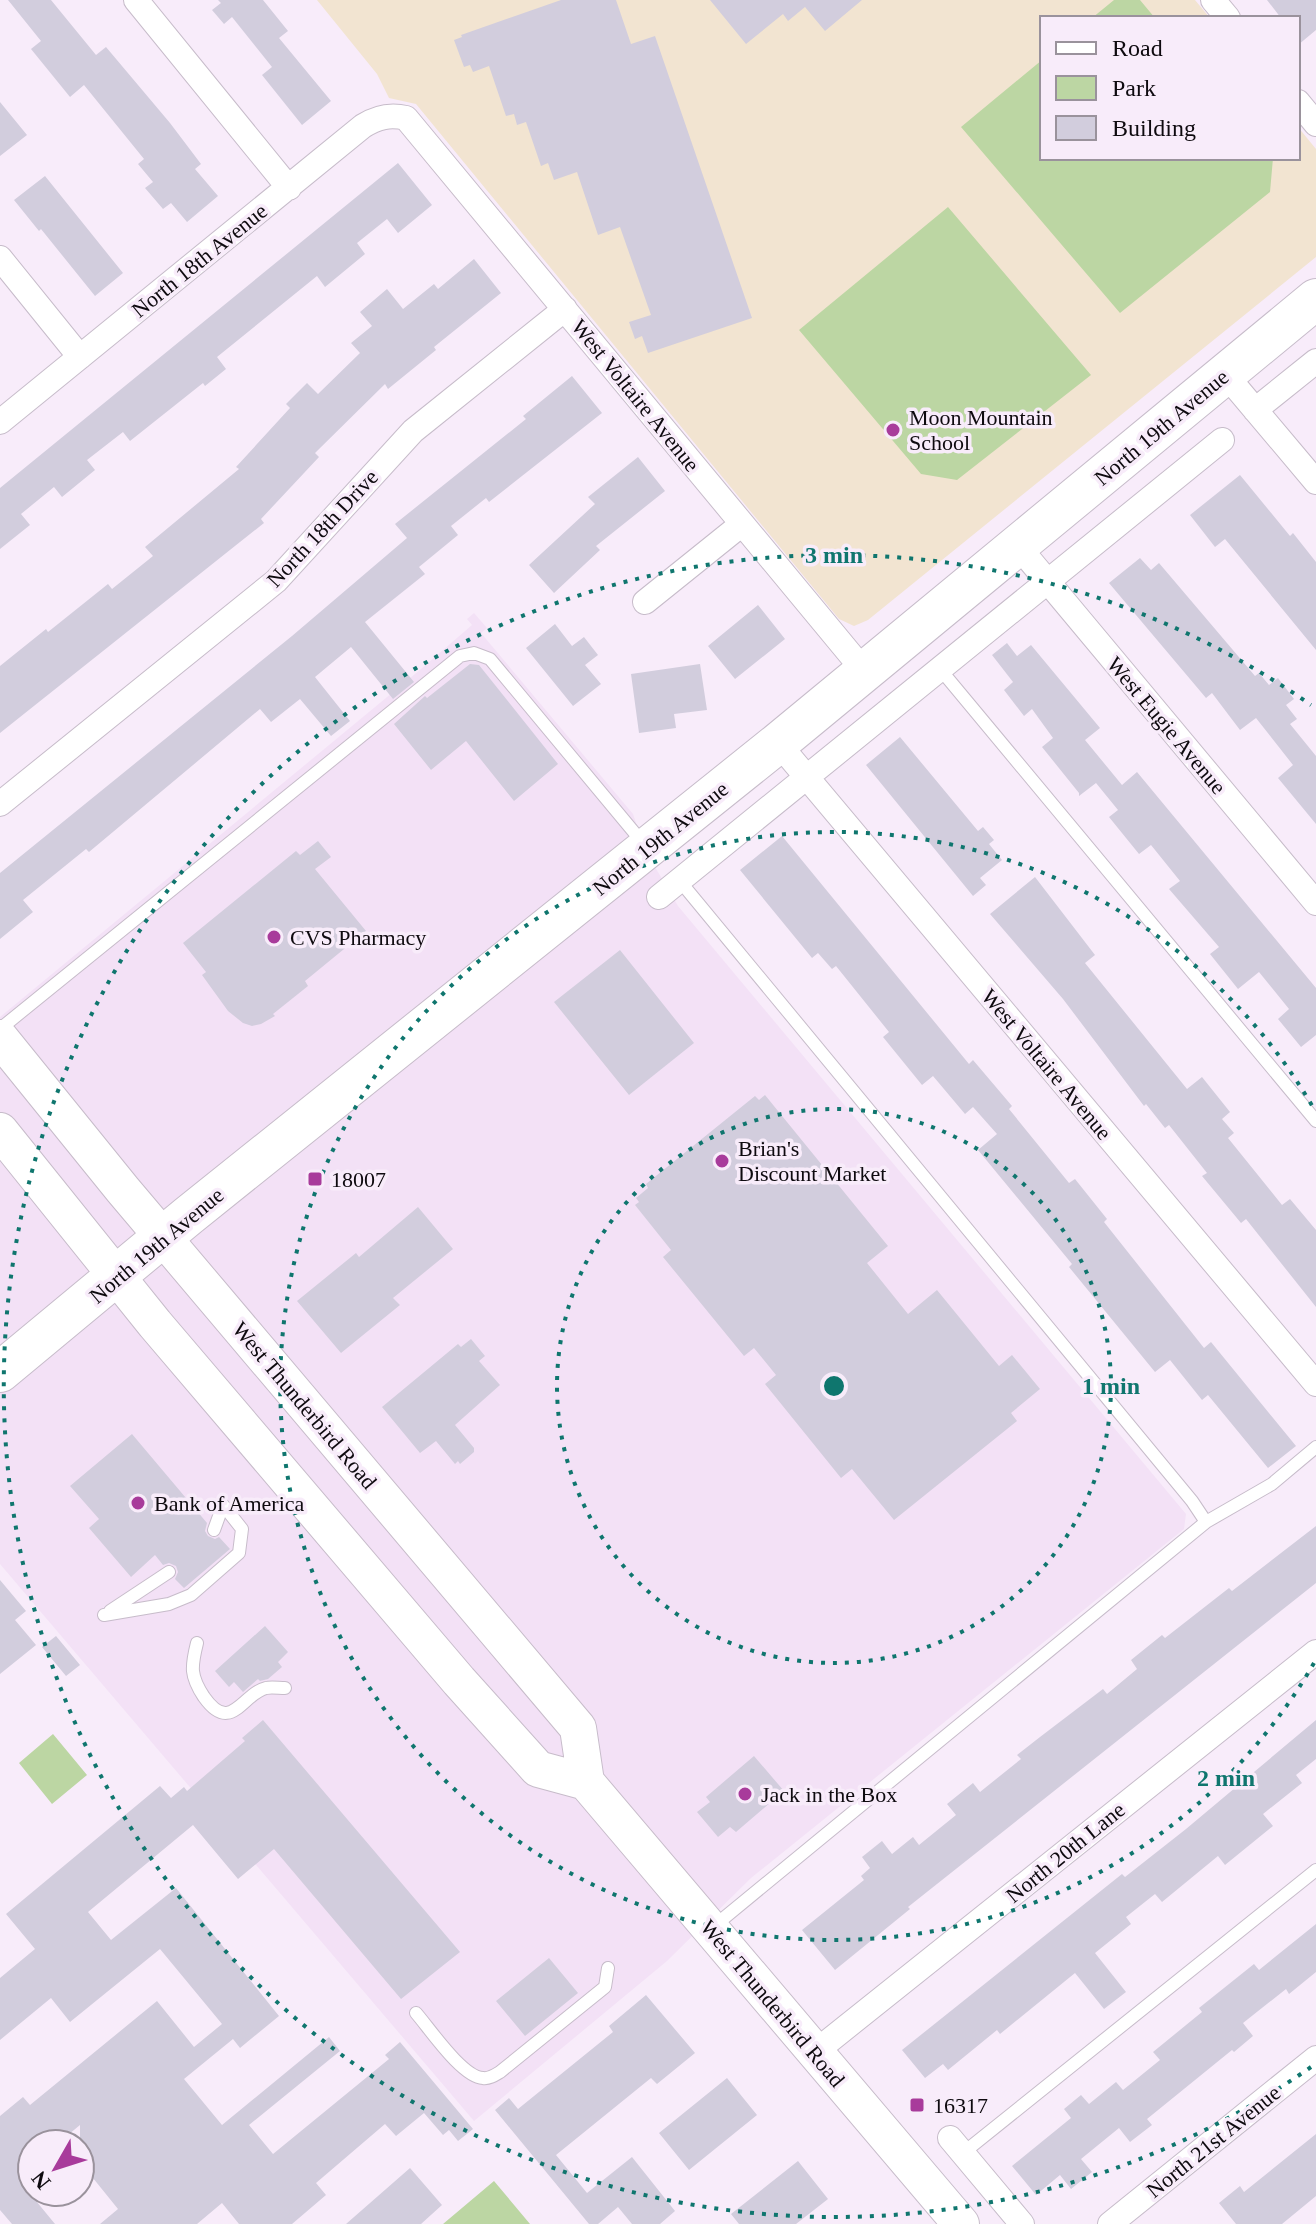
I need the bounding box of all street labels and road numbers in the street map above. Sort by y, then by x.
street label: North 18th Avenue [127,198,272,323]
street label: West Voltaire Avenue [566,314,705,477]
street label: North 19th Avenue [1089,364,1233,491]
street label: North 18th Drive [262,464,383,592]
street label: West Eugie Avenue [1102,652,1231,799]
street label: North 19th Avenue [588,776,733,901]
street label: West Voltaire Avenue [976,984,1117,1145]
street label: North 19th Avenue [84,1182,228,1309]
street label: West Thunderbird Road [227,1317,382,1494]
street label: North 20th Lane [1001,1797,1130,1908]
street label: West Thunderbird Road [695,1915,850,2092]
street label: North 21st Avenue [1141,2080,1285,2203]

